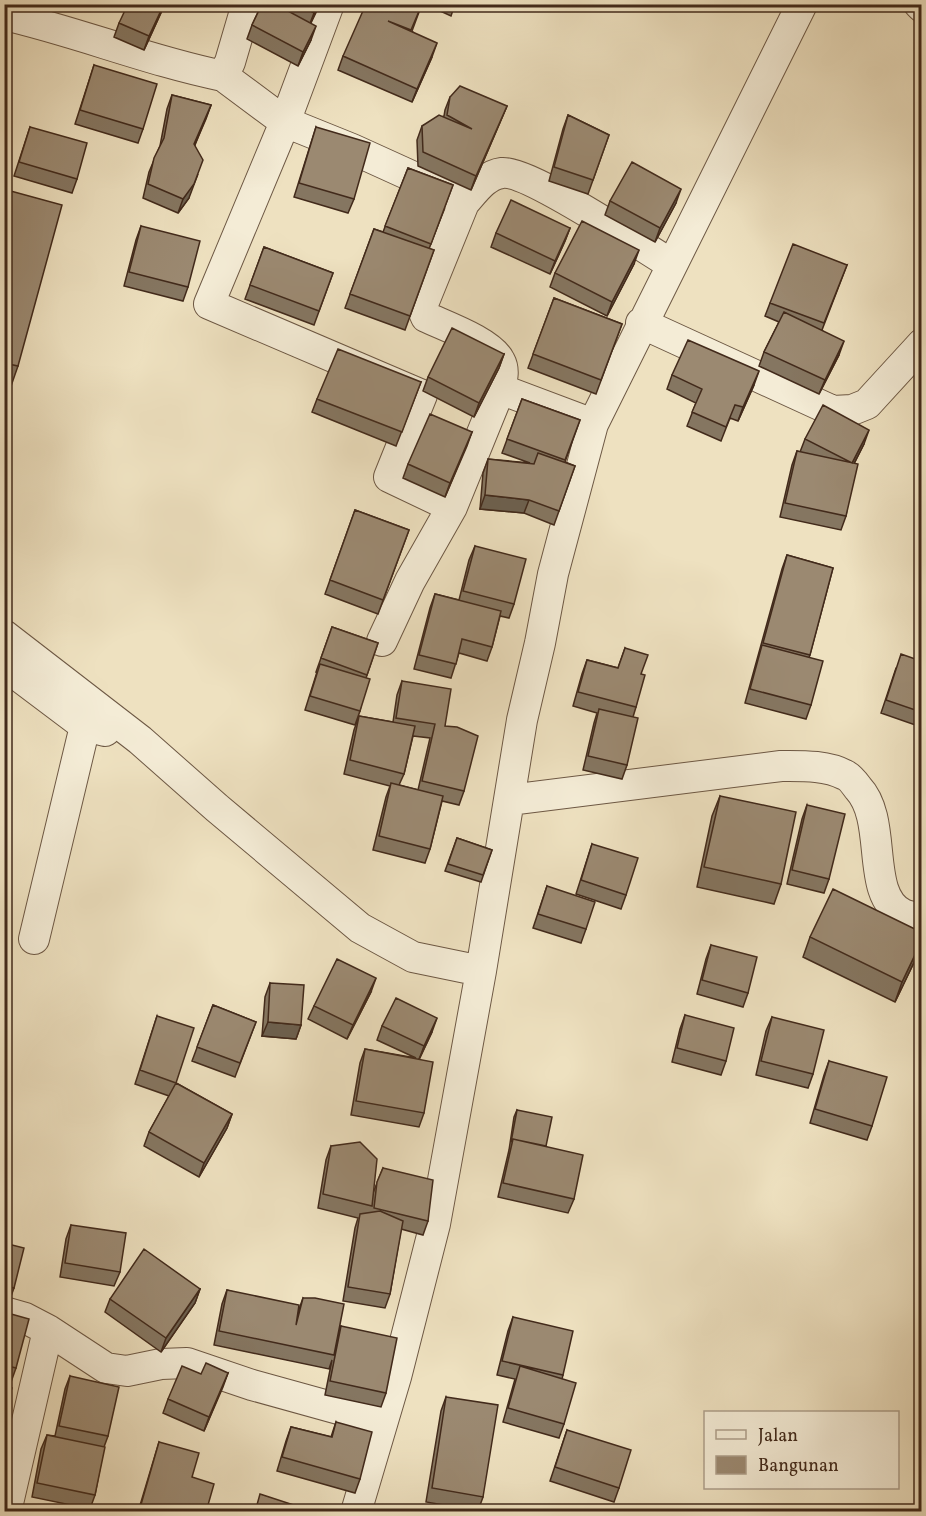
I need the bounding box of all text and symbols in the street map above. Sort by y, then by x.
legend [704,1411,899,1489]
text: Jalan [758,1424,798,1449]
text: Bangunan [758,1454,839,1479]

